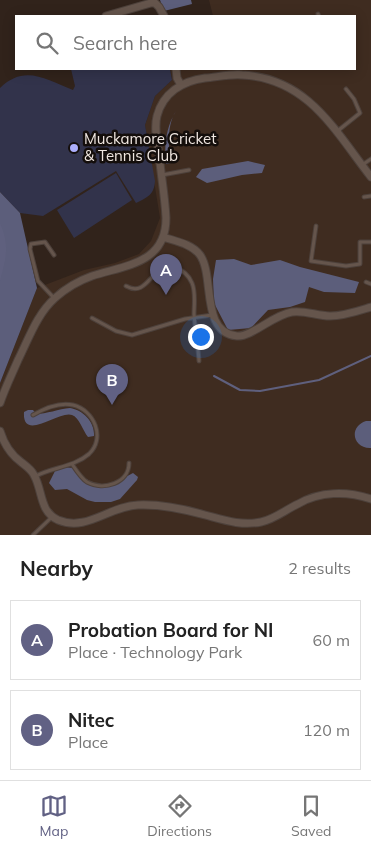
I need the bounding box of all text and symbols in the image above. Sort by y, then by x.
search box [15,15,356,70]
icon: search [33,29,61,57]
text: Search here [73,31,177,55]
place label: Muckamore Cricket & Tennis Club [84,129,216,165]
marker: Muckamore Cricket & Tennis Club [68,142,80,154]
pin: A [150,254,182,295]
your location [188,324,214,350]
pin: B [96,364,128,405]
text: Nearby [20,555,93,581]
text: 2 results [288,558,351,578]
text: Probation Board for NI [68,618,274,642]
text: A [31,630,43,650]
text: 60 m [313,630,350,650]
text: Place · Technology Park [68,642,242,662]
text: Nitec [68,708,114,732]
text: B [31,720,43,740]
text: 120 m [303,720,350,740]
text: Place [68,732,108,752]
tab: Map [40,792,68,840]
tab: Directions [147,792,212,840]
tab: Saved [291,792,331,840]

